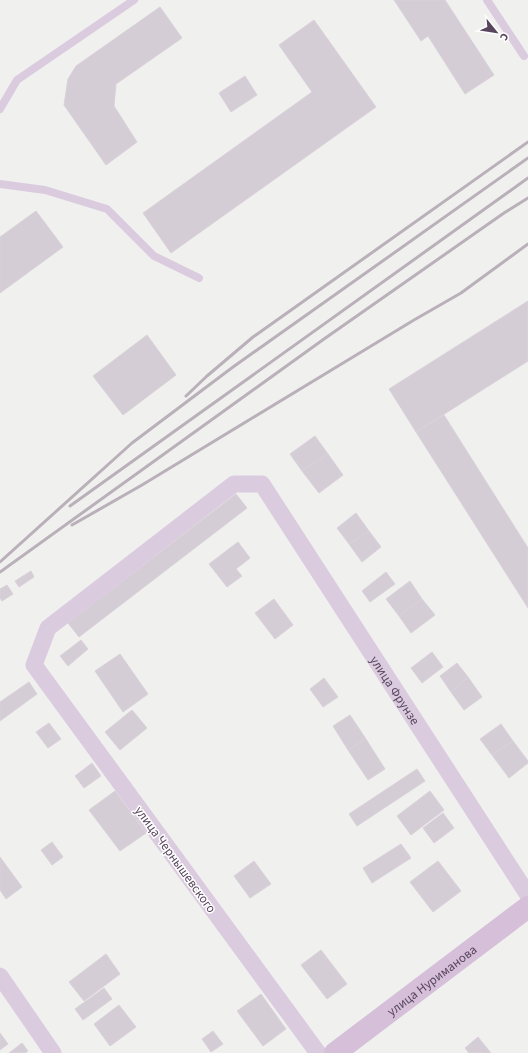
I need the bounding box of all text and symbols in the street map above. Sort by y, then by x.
north arrow [476,12,516,52]
text: С [496,30,512,44]
street label: улица Фрунзе [365,652,424,729]
street label: улица Чернышевского [130,803,220,917]
street label: улица Нуриманова [384,941,481,1021]

